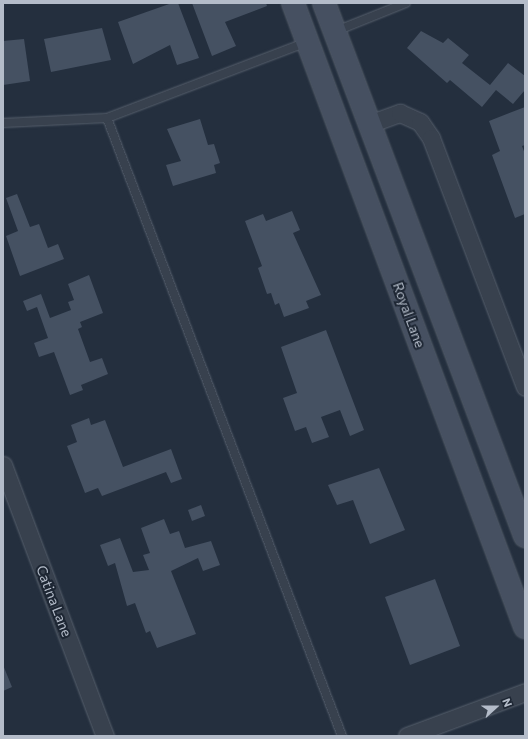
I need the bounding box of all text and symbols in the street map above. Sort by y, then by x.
street label: Royal Lane [389,280,429,350]
street label: Catina Lane [33,563,75,639]
north arrow [476,687,516,727]
text: N [500,696,515,709]

